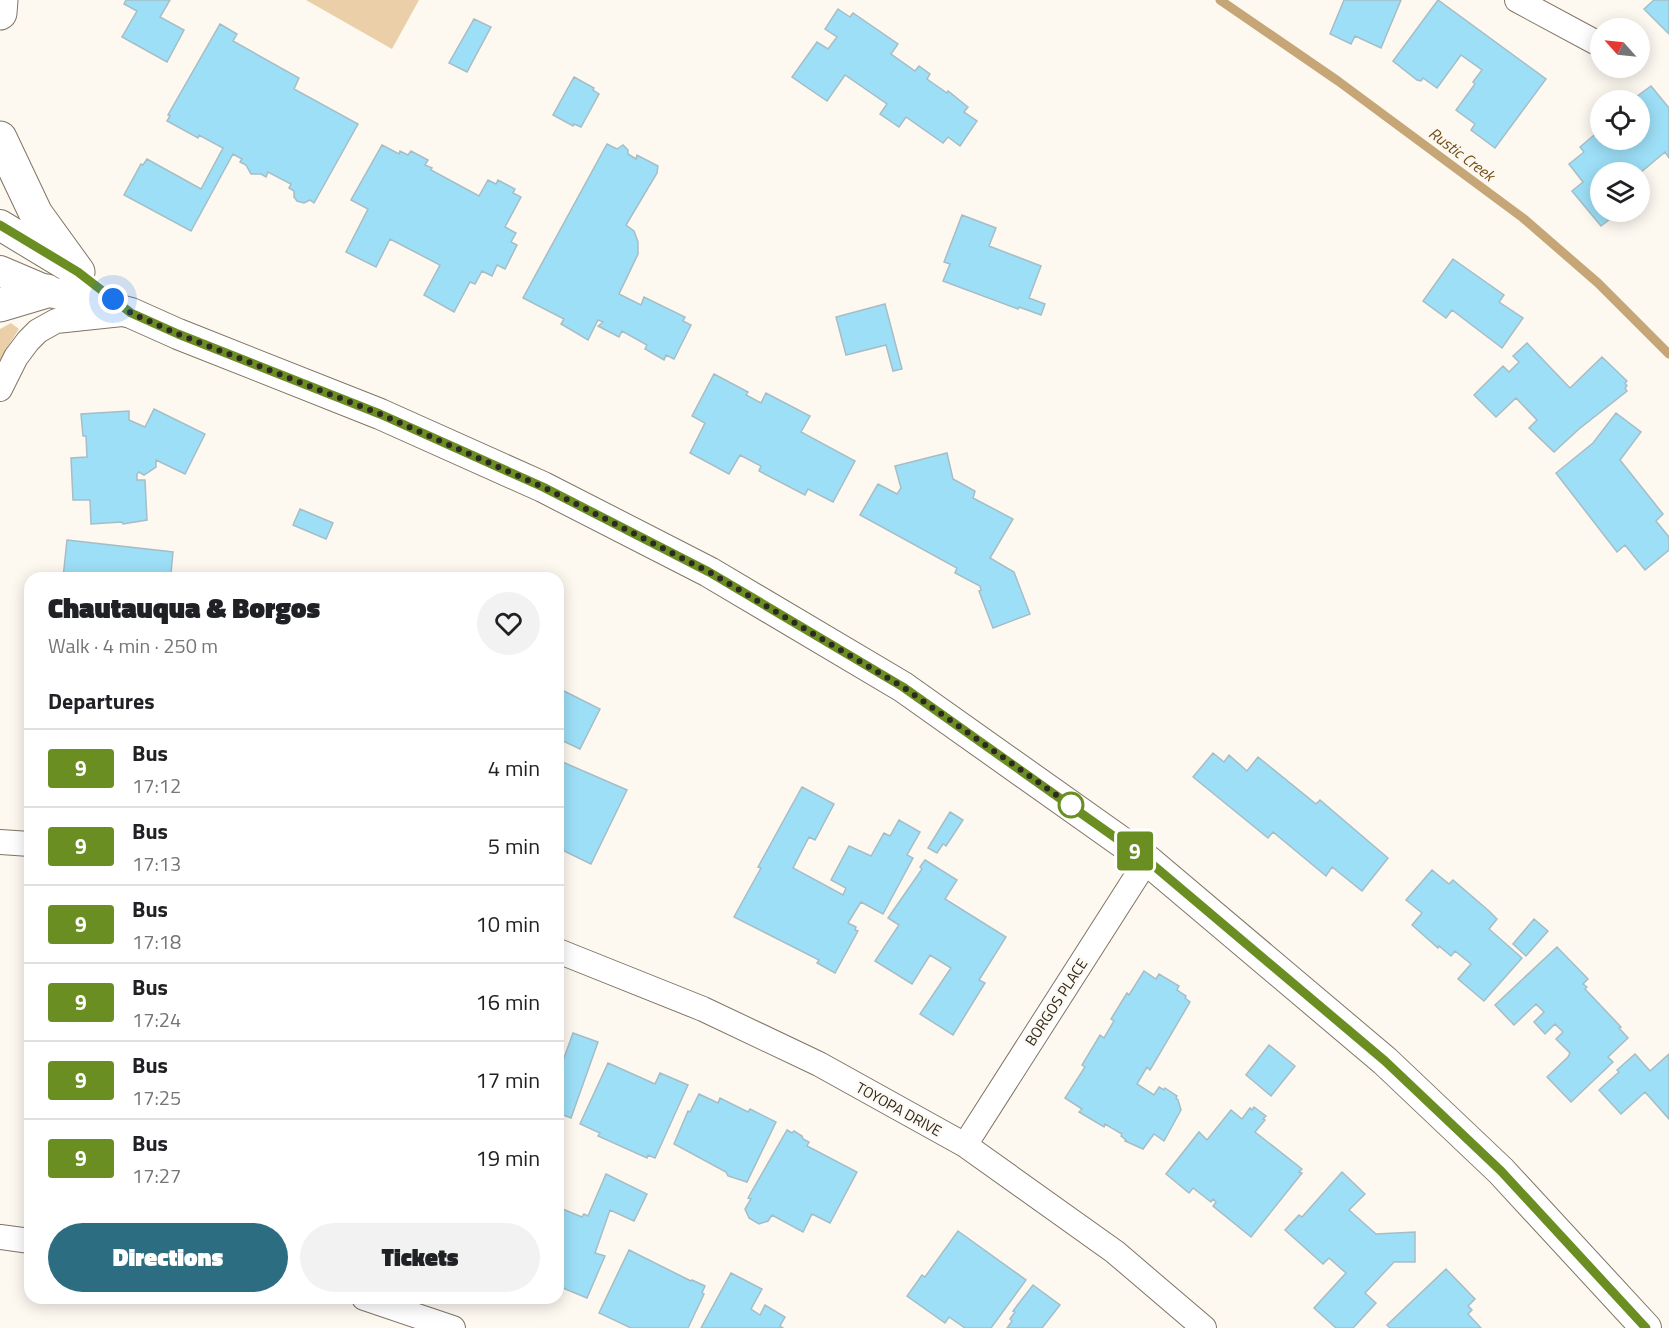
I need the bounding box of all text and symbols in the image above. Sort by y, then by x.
north arrow [1590,18,1650,78]
map controls [1590,18,1650,222]
button: locate [1590,90,1650,150]
water label: Rustic Creek [1424,121,1501,188]
button: layers [1590,162,1650,222]
your location [98,284,128,314]
text: Chautauqua & Borgos [48,586,320,629]
button: heart [477,592,540,655]
text: Walk · 4 min · 250 m [48,630,218,661]
text: Departures [48,684,155,718]
text: Bus [132,736,168,770]
text: 4 min [488,751,540,785]
text: 9 [75,752,87,784]
text: 17:12 [132,770,181,801]
unlabelled marker [1058,792,1084,818]
text: Bus [132,814,168,848]
text: 5 min [488,829,540,863]
text: 9 [75,830,87,862]
line badge: 9 [1116,832,1154,870]
text: 9 [1129,835,1141,867]
text: 17:13 [132,848,181,879]
text: Bus [132,892,168,926]
text: 10 min [475,907,540,941]
text: 9 [75,908,87,940]
text: 17:18 [132,926,181,957]
street label: BORGOS PLACE [1019,954,1093,1050]
text: Bus [132,970,168,1004]
text: 16 min [475,985,540,1019]
text: 9 [75,986,87,1018]
text: 17:24 [132,1004,181,1035]
text: Bus [132,1048,168,1082]
text: 17 min [475,1063,540,1097]
text: 9 [75,1064,87,1096]
street label: TOYOPA DRIVE [852,1076,946,1142]
text: 17:25 [132,1082,181,1113]
text: Bus [132,1126,168,1160]
text: 19 min [475,1141,540,1175]
text: 9 [75,1142,87,1174]
text: 17:27 [132,1160,181,1191]
button: Directions [48,1223,288,1292]
button: Tickets [300,1223,540,1292]

